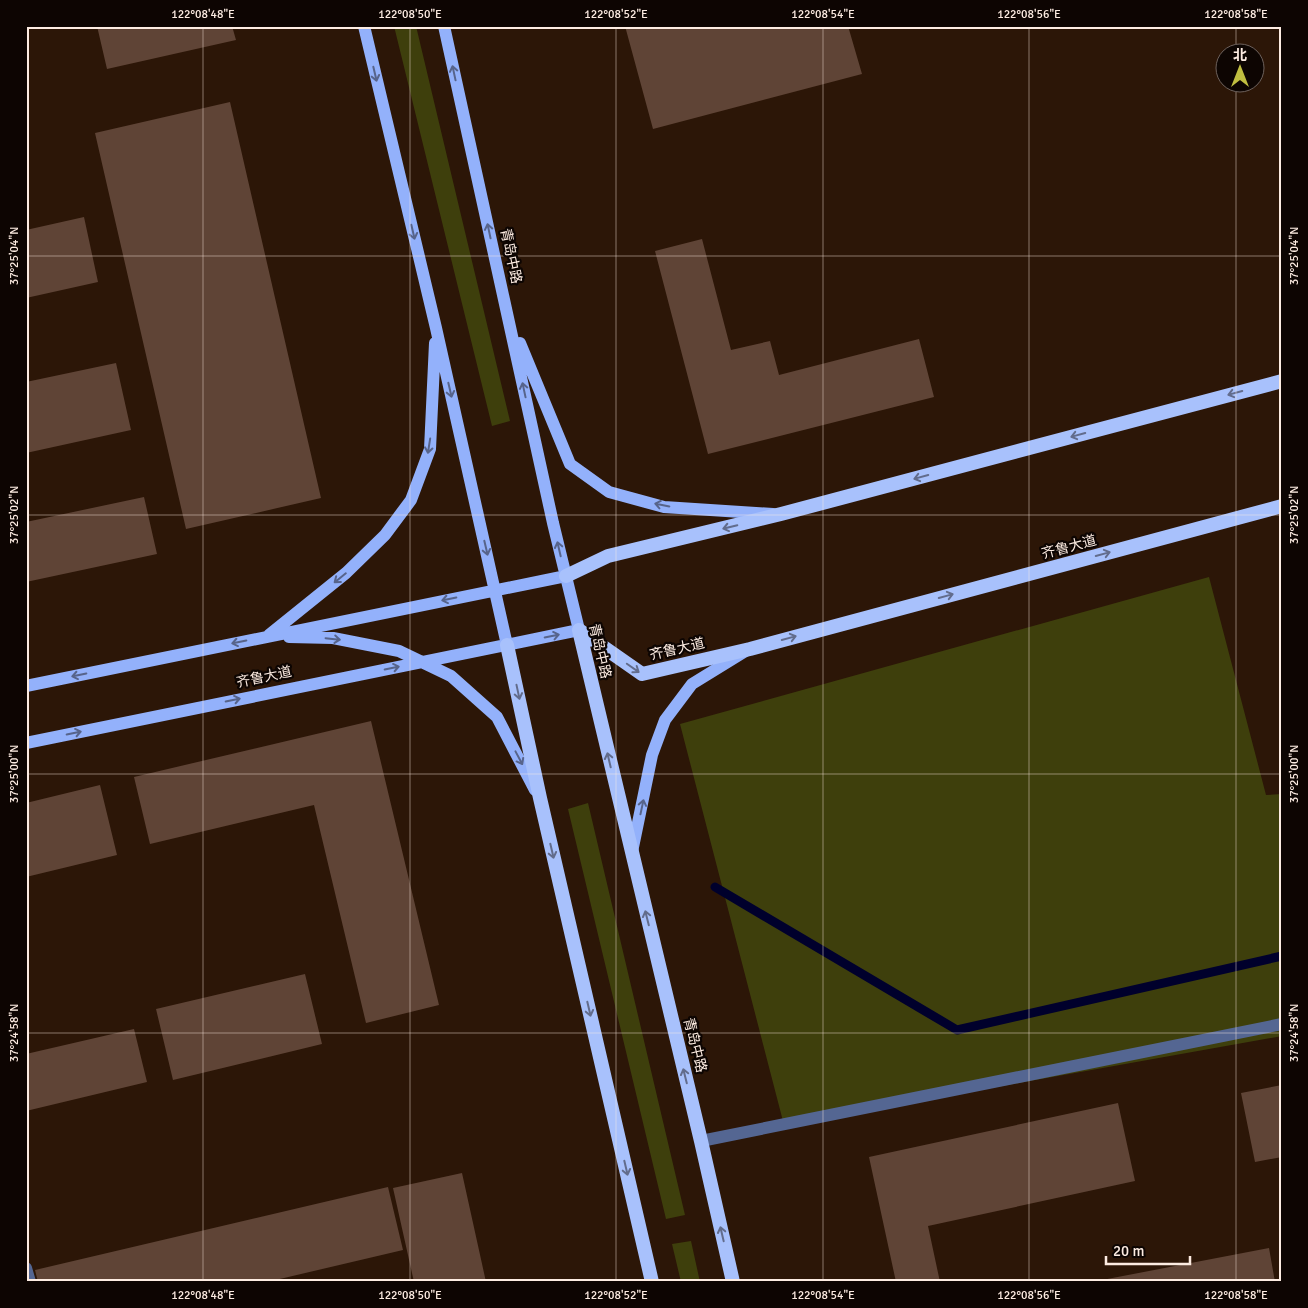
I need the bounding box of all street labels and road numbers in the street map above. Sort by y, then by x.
street label: 青岛中路 [497,227,525,285]
street label: 齐鲁大道 [1040,532,1098,562]
street label: 青岛中路 [585,622,615,680]
street label: 齐鲁大道 [648,634,706,664]
street label: 齐鲁大道 [235,663,293,691]
street label: 青岛中路 [680,1016,710,1074]

